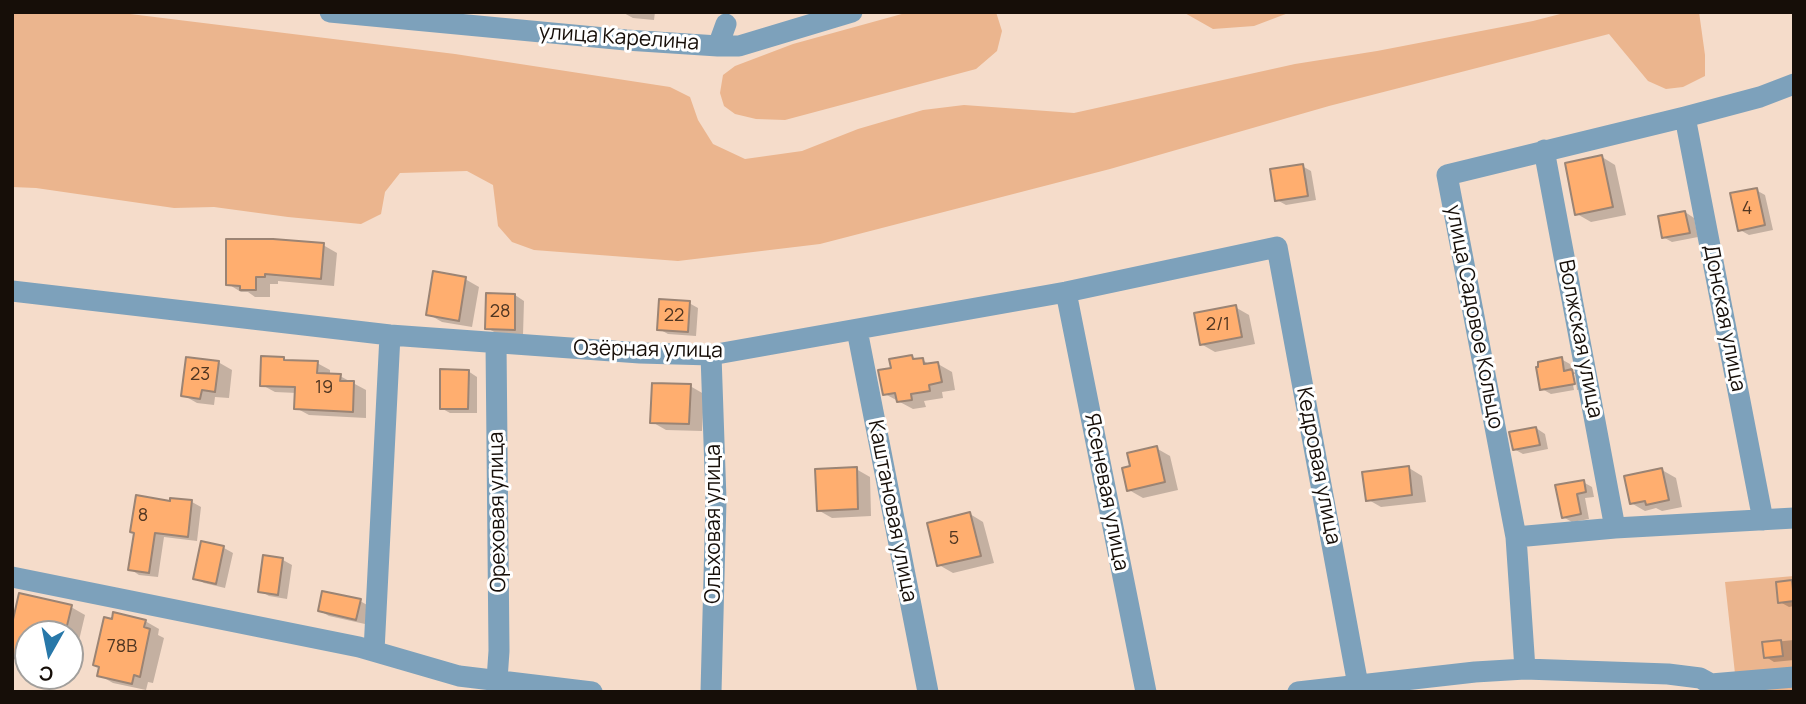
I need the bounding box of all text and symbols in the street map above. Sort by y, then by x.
street label: улица Карелина [538,20,700,56]
house number: 4 [1742,198,1752,220]
street label: улица Садовое Кольцо [1440,203,1508,431]
street label: Донская улица [1697,242,1751,394]
street label: Волжская улица [1552,258,1608,420]
house number: 28 [490,301,510,323]
house number: 22 [664,305,684,327]
house number: 2/1 [1206,314,1230,336]
street label: Озёрная улица [573,336,723,364]
house number: 23 [190,364,210,386]
house number: 19 [315,377,333,399]
street label: Кедровая улица [1290,385,1346,547]
street label: Ясеневая улица [1078,411,1134,573]
street label: Каштановая улица [862,418,922,604]
street label: Ореховая улица [484,431,512,593]
street label: Ольховая улица [701,444,727,604]
house number: 8 [138,505,148,527]
house number: 5 [949,528,959,550]
north arrow [14,620,84,690]
house number: 78В [107,636,137,658]
text: С [37,660,55,688]

